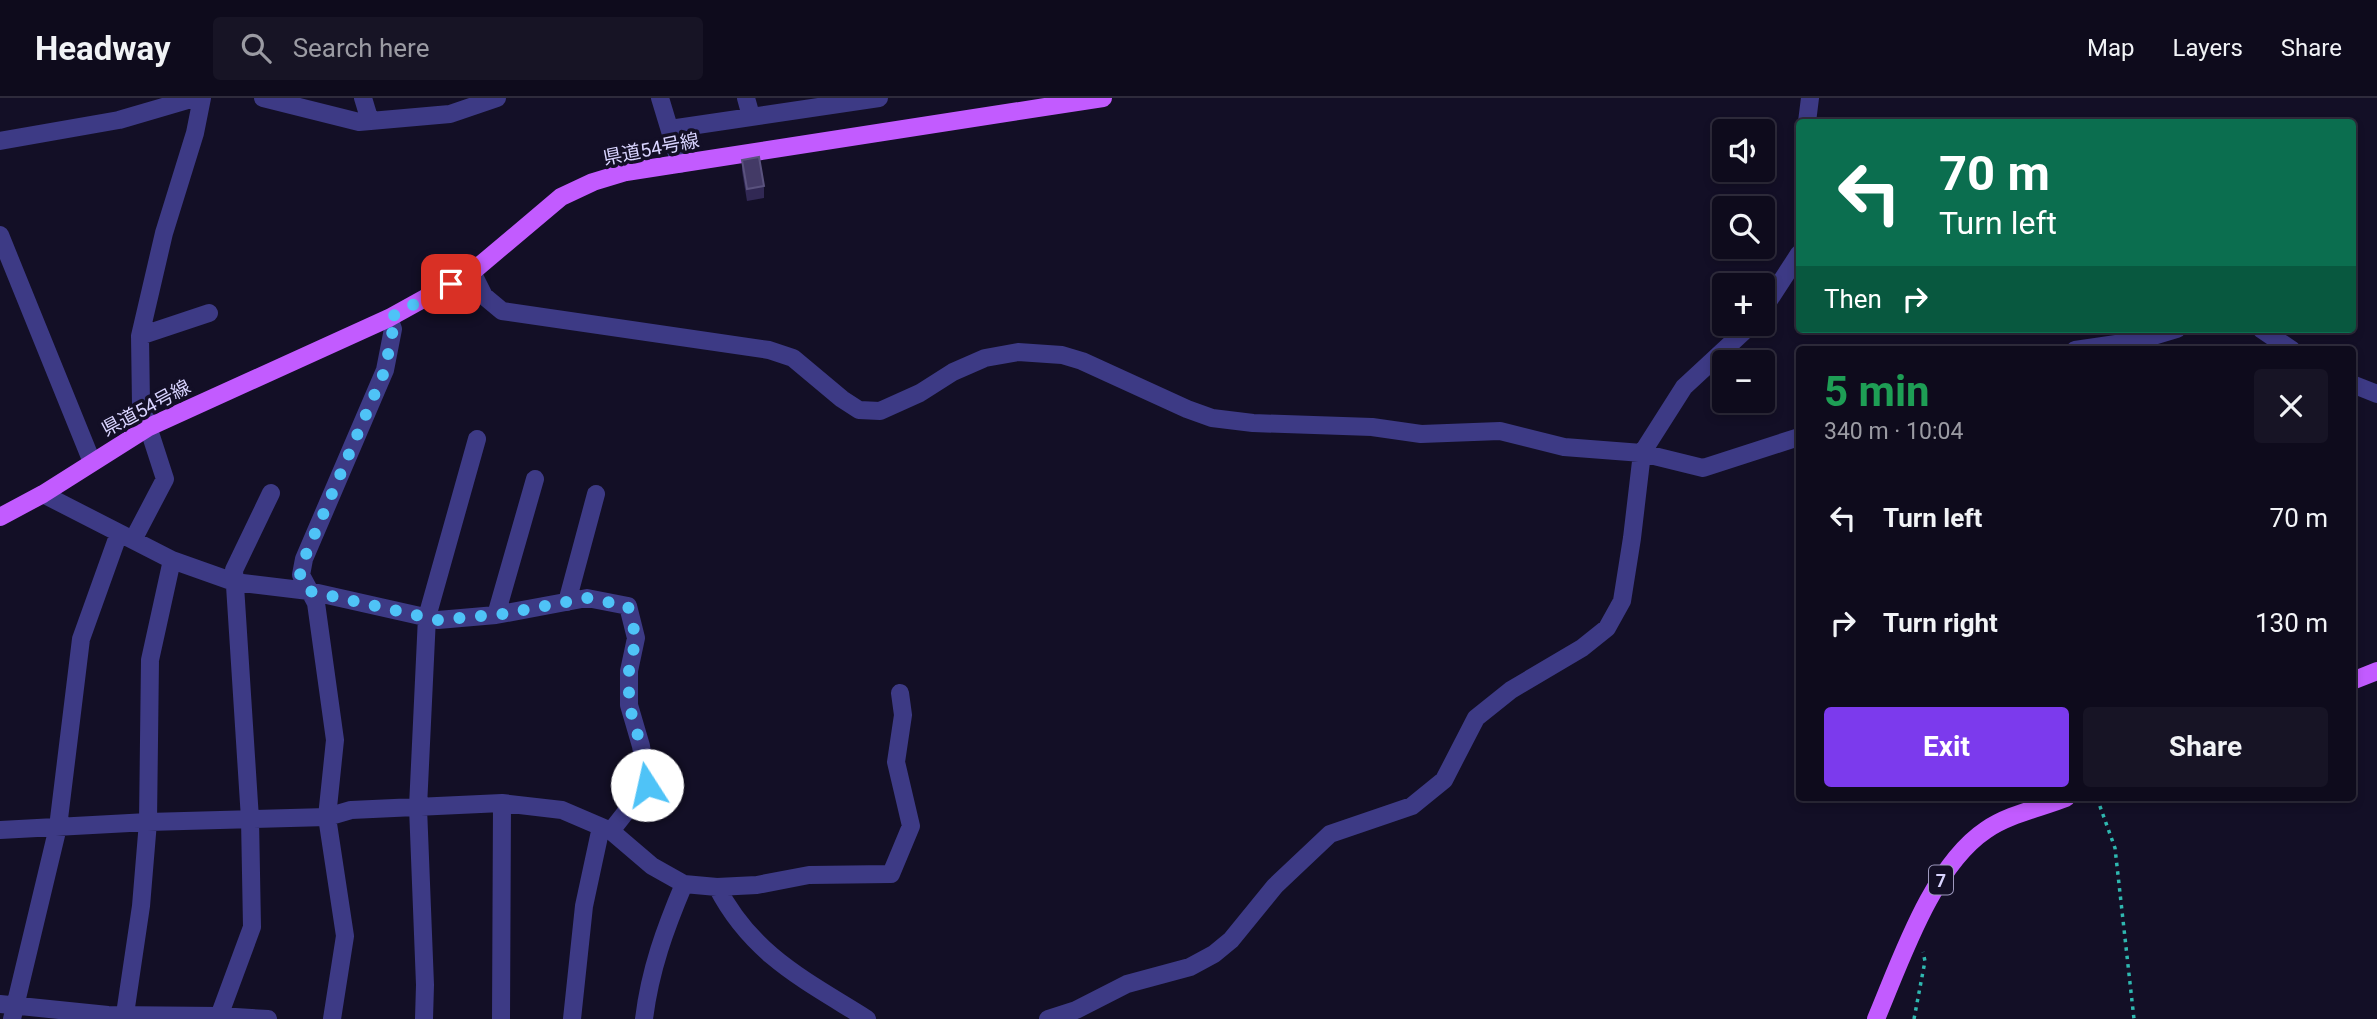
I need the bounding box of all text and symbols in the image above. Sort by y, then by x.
search box [213,17,703,80]
text: Headway [35,29,171,68]
icon: search [237,29,275,67]
text: Search here [293,33,429,63]
text: Map [2087,34,2135,62]
text: Layers [2173,34,2243,62]
text: Share [2281,34,2342,62]
map controls [1712,119,1775,413]
button: sound [1712,119,1775,182]
street label: 県道54号線 [601,128,701,170]
text: 70 m [1939,145,2050,202]
icon: left [1824,147,1915,238]
button: search [1712,196,1775,259]
text: Turn left [1939,204,2057,242]
pin [421,254,481,314]
icon: arrive [432,265,470,303]
button: + [1712,273,1775,336]
icon: right [1896,280,1934,318]
text: Then [1824,284,1882,314]
button: − [1712,350,1775,413]
text: 5 min [1824,367,1930,416]
button: close [2254,369,2328,443]
street label: 県道54号線 [98,375,194,441]
text: 340 m · 10:04 [1824,418,1963,445]
icon: left [1824,499,1862,537]
text: Turn left [1883,503,1982,533]
text: 70 m [2270,503,2328,533]
icon: right [1824,604,1862,642]
text: Turn right [1883,608,1998,638]
text: 130 m [2255,608,2328,638]
button: Exit [1824,707,2069,787]
button: Share [2083,707,2328,787]
position arrow [610,748,684,822]
road number: 7 [1929,866,1953,894]

